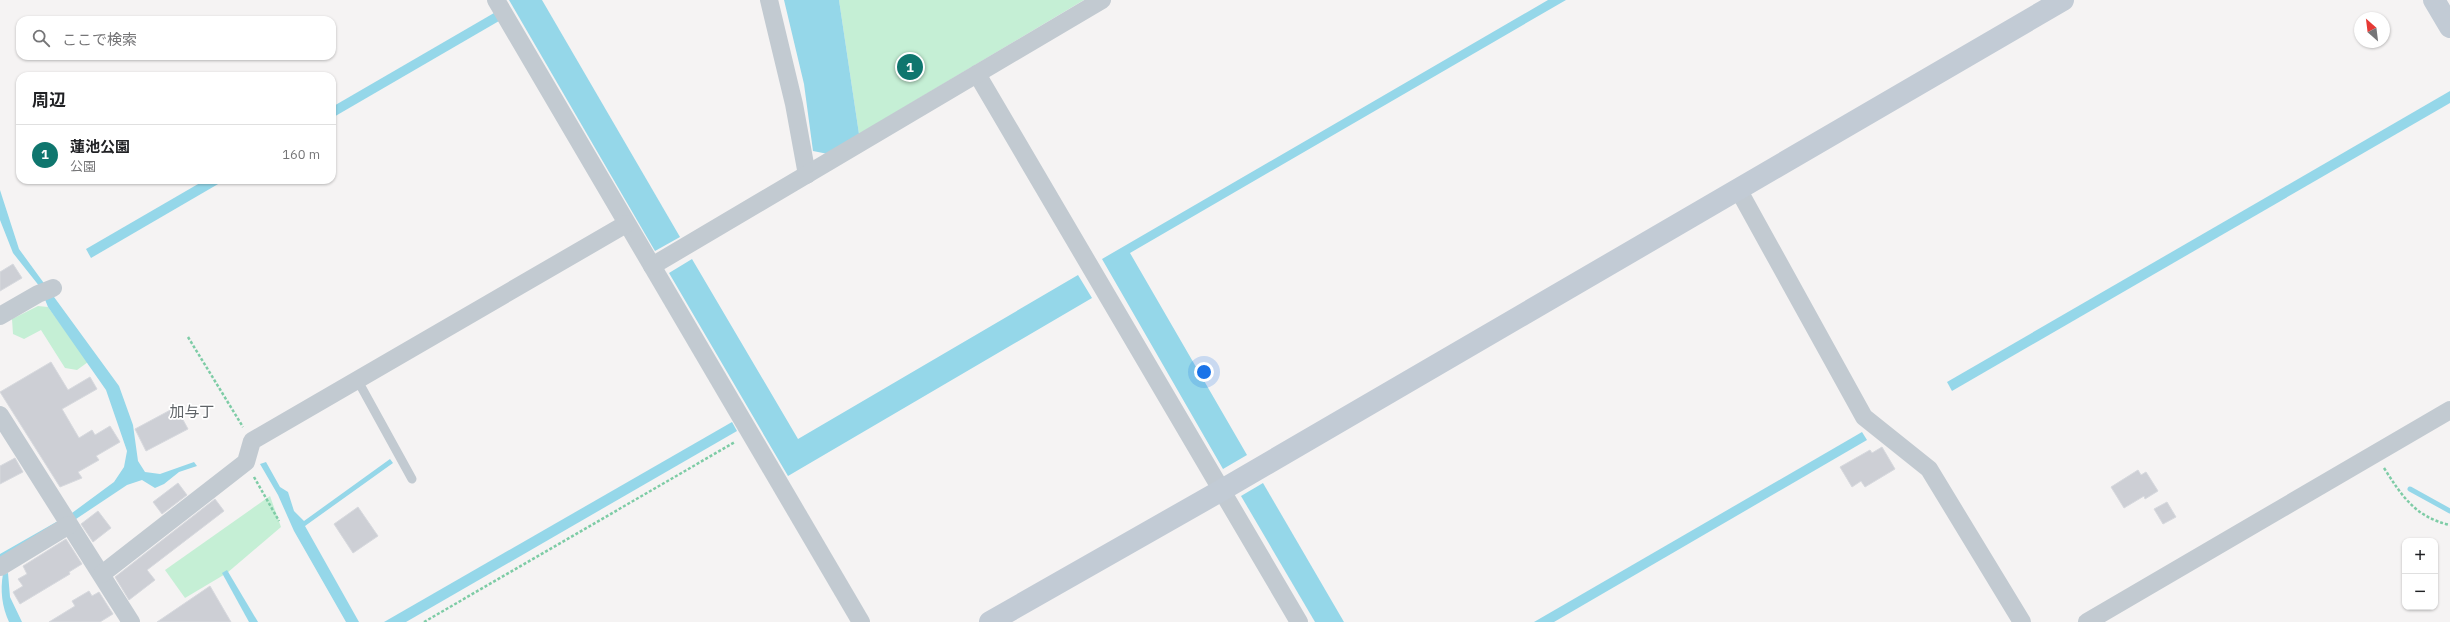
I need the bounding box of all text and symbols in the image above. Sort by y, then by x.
north arrow [2354,12,2390,48]
search box [16,16,336,60]
icon: search [30,27,52,49]
text: ここで検索 [62,30,137,49]
pin: 1 [897,52,923,82]
text: 周辺 [32,89,66,111]
text: 蓮池公園 [70,137,130,156]
text: 1 [41,146,49,163]
text: 160 m [282,146,320,163]
text: 公園 [70,158,96,175]
your location [1194,362,1214,382]
district label: 加与丁 [169,402,215,421]
map controls [2402,538,2438,610]
button: + [2402,538,2438,574]
button: − [2402,574,2438,610]

